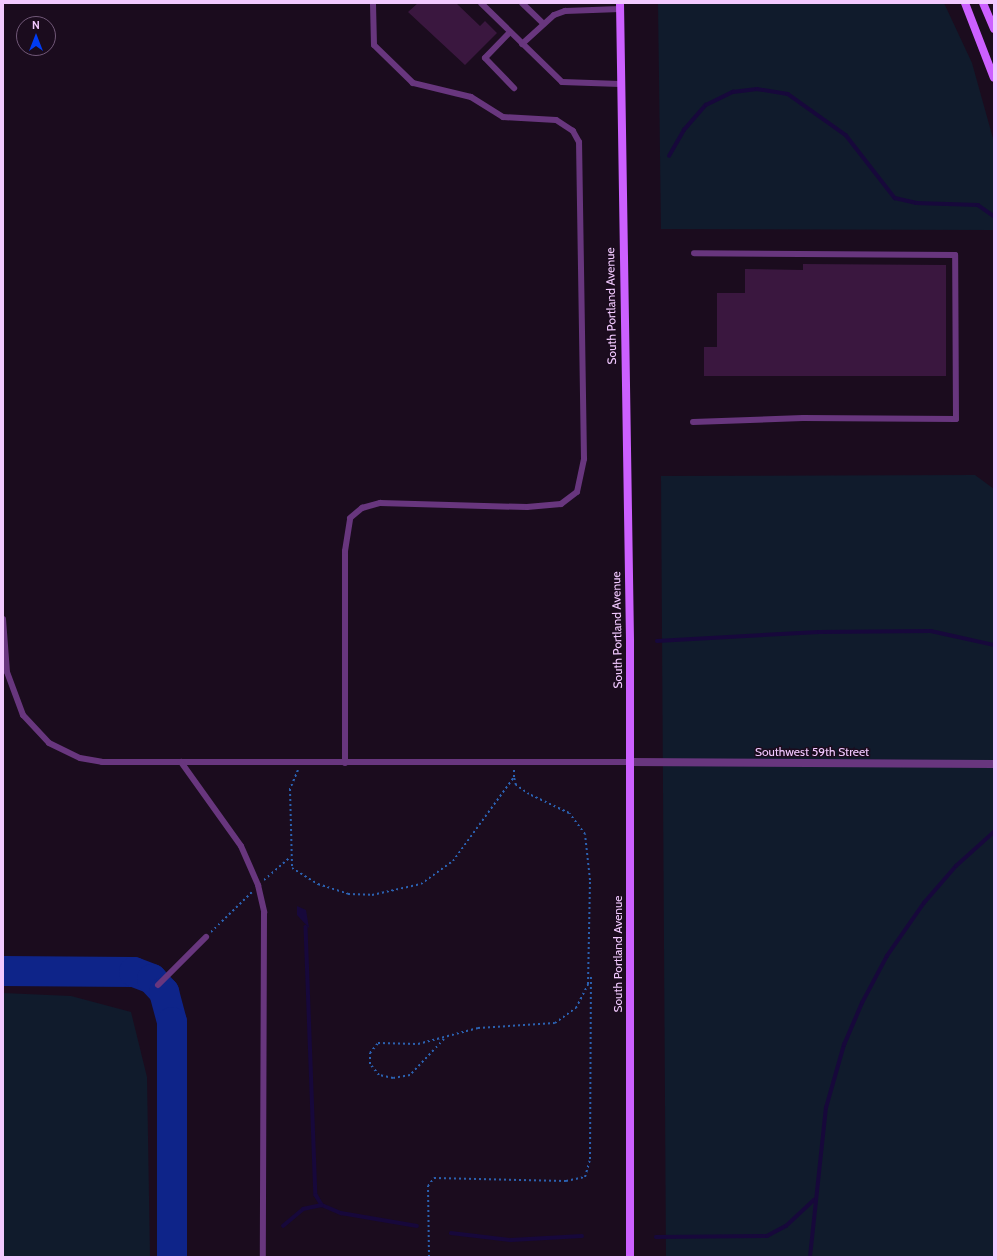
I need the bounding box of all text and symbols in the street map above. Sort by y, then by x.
north arrow [16,16,56,56]
text: N [32,18,40,32]
street label: South Portland Avenue [603,247,619,365]
street label: South Portland Avenue [609,571,625,689]
street label: Southwest 59th Street [755,745,869,759]
street label: South Portland Avenue [611,896,625,1012]

